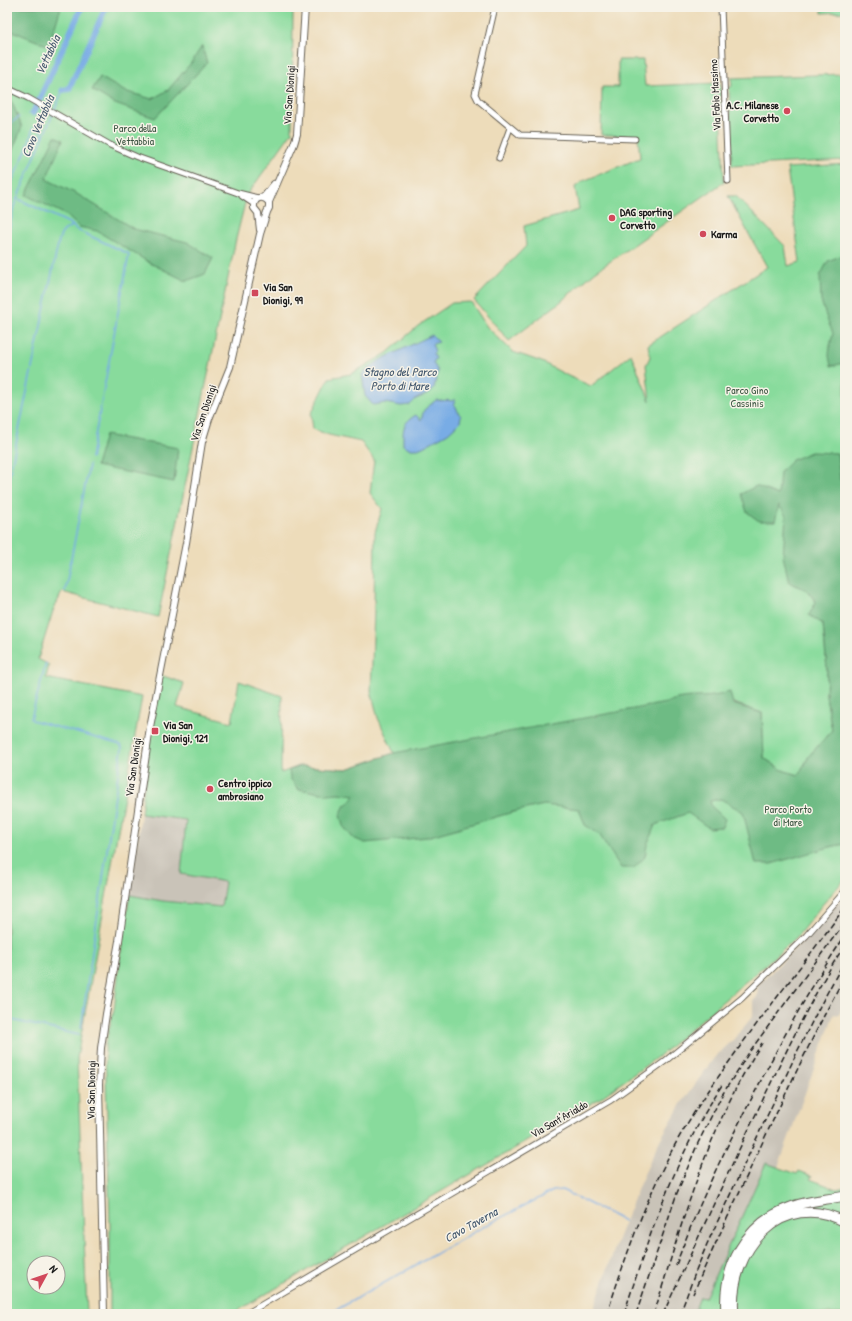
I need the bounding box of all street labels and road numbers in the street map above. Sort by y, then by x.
street label: Via Fabio Massimo [706,58,724,131]
street label: Via San Dionigi [280,65,298,125]
street label: Via San Dionigi [187,383,219,443]
street label: Via San Dionigi [122,737,144,797]
street label: Via San Dionigi [83,1060,99,1120]
street label: Via Sant'Arialdo [528,1097,590,1141]

